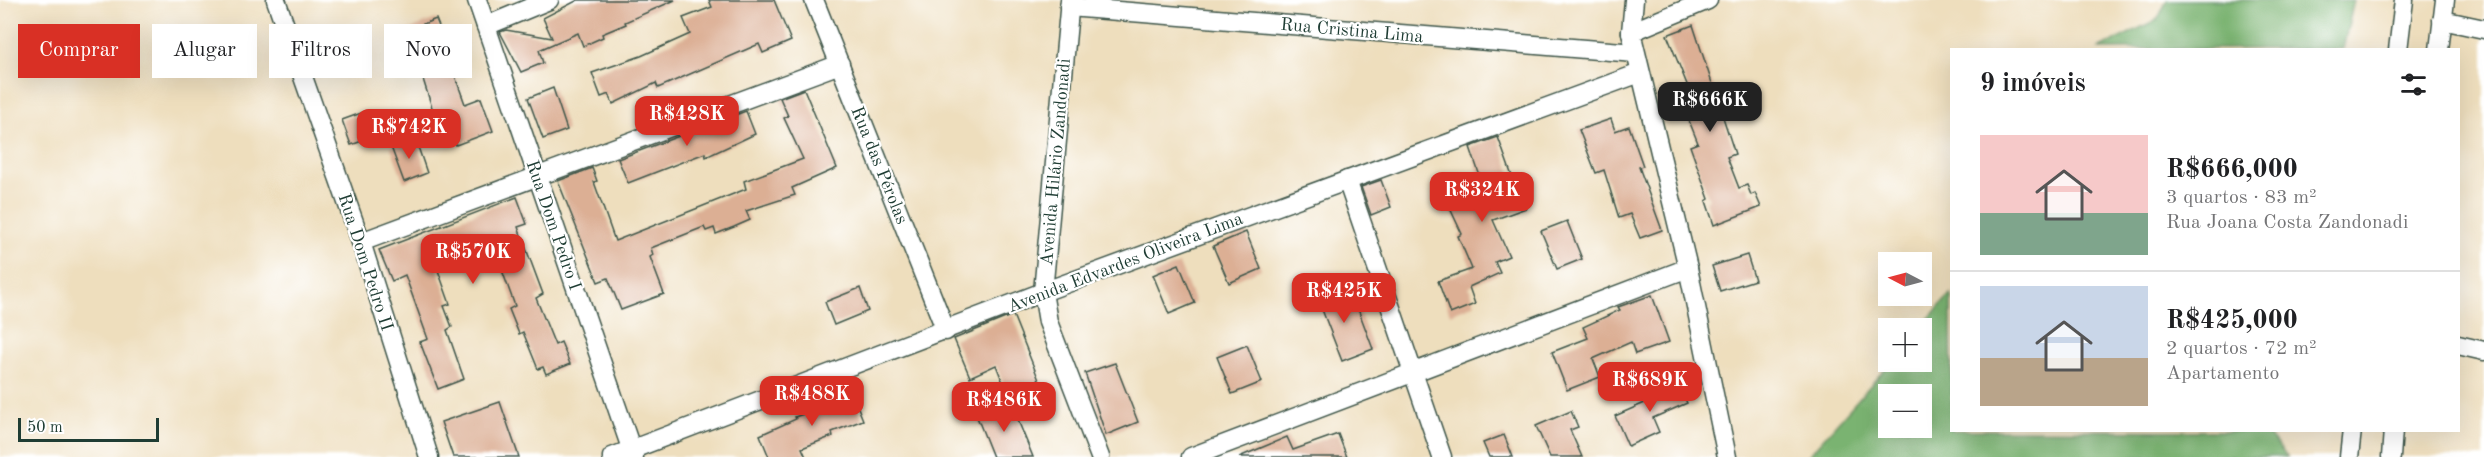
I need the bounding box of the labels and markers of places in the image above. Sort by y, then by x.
pin: R$666K [1661,82,1759,133]
pin: R$428K [638,96,736,147]
pin: R$742K [360,109,458,160]
pin: R$324K [1433,172,1531,223]
pin: R$570K [424,234,522,285]
pin: R$425K [1295,273,1393,324]
pin: R$689K [1601,362,1699,413]
pin: R$488K [763,376,861,427]
pin: R$486K [955,382,1053,433]

